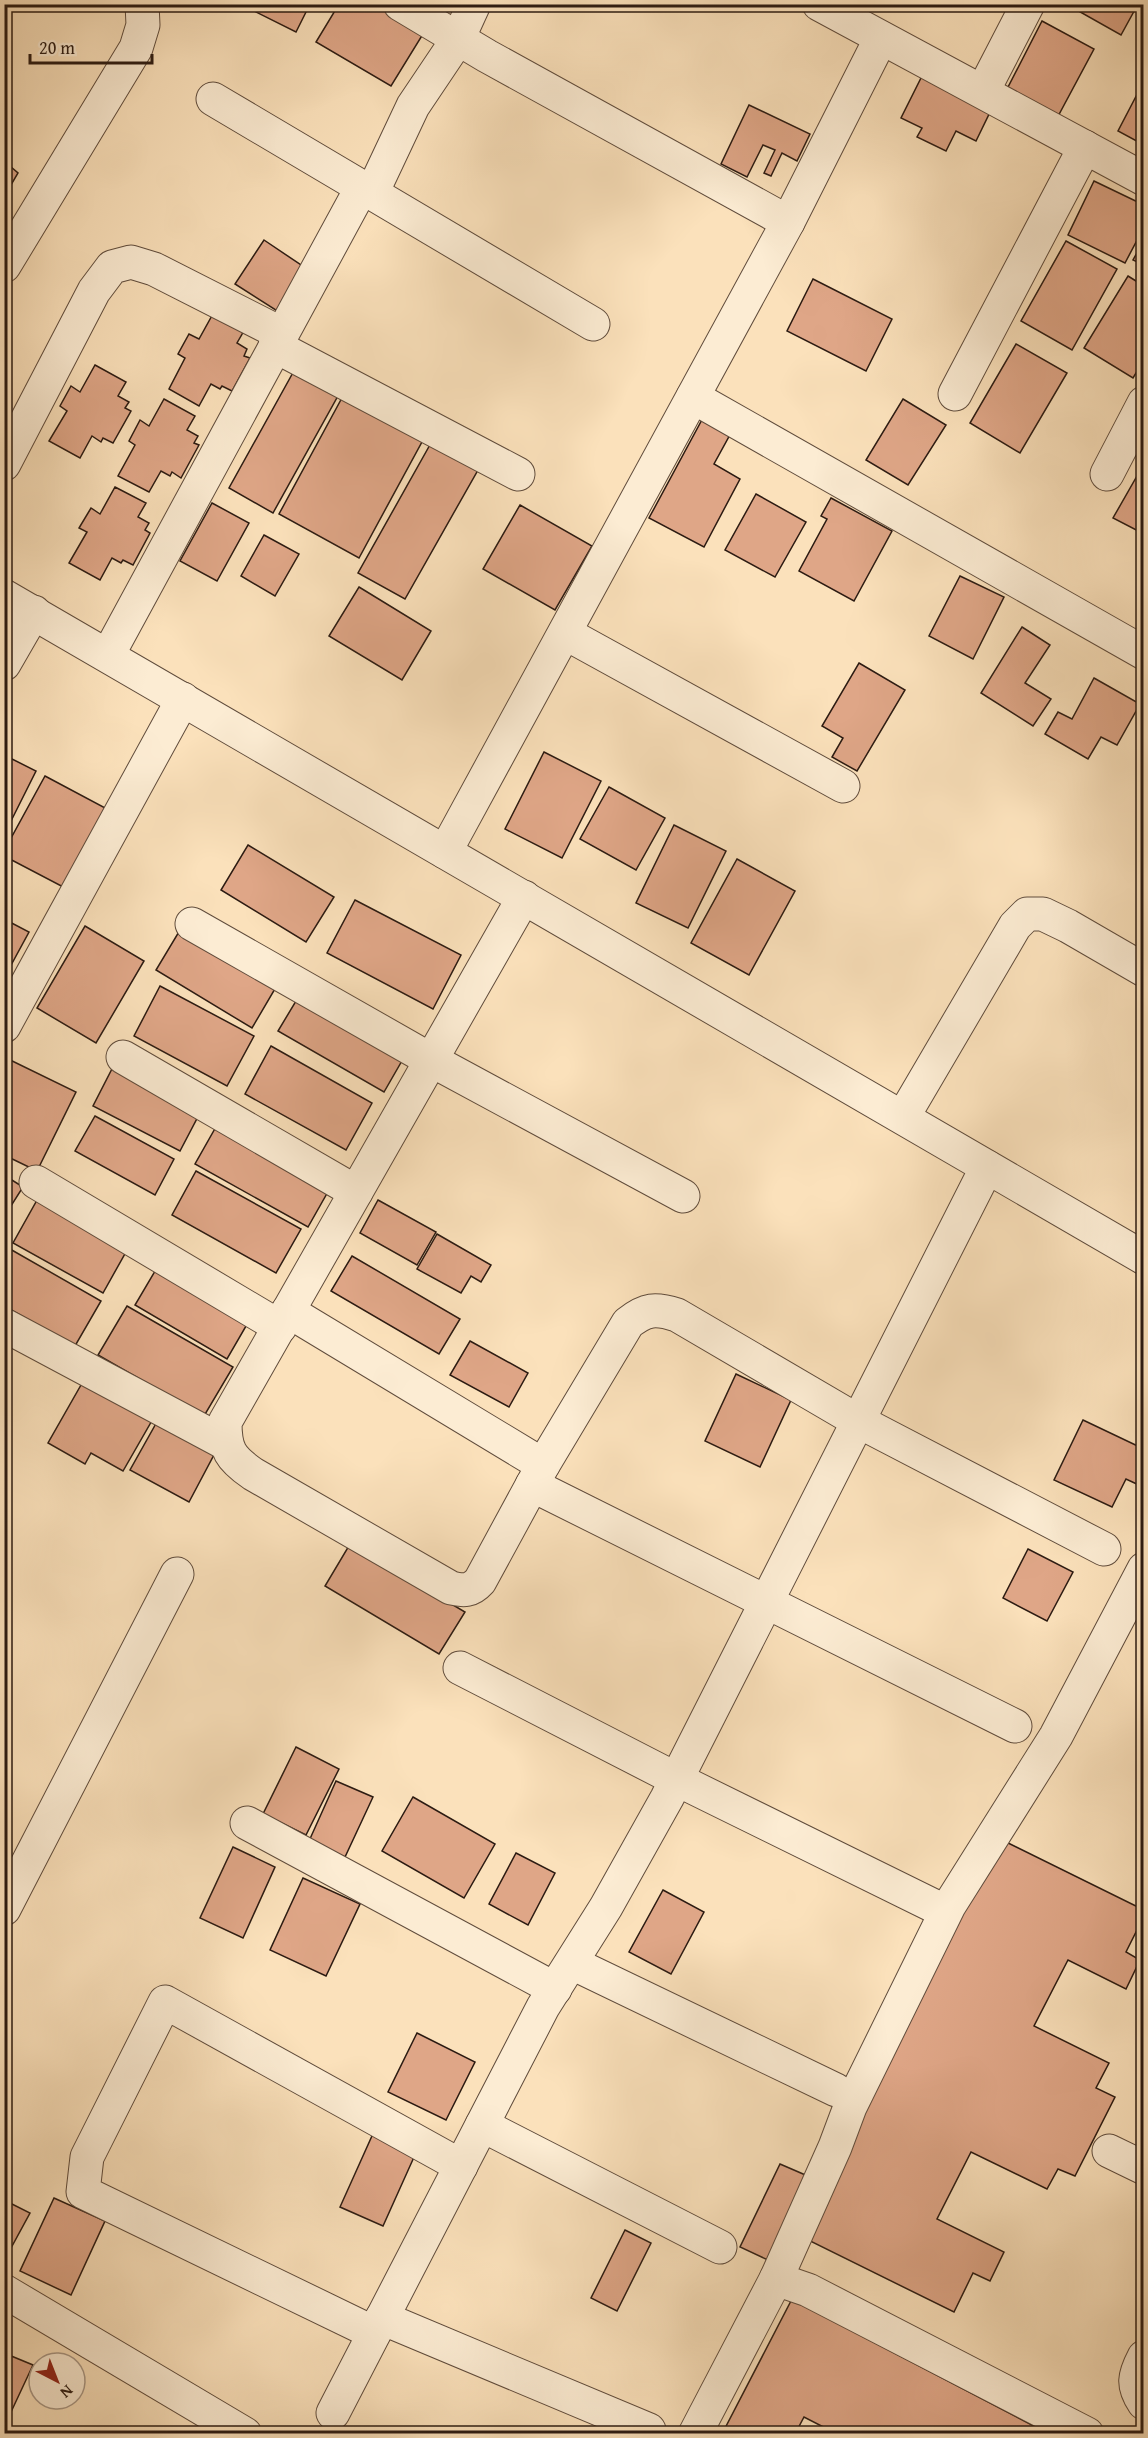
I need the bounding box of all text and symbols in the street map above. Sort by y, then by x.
scale bar [30,27,152,65]
text: 20 m [39,34,75,61]
north arrow [27,2351,87,2411]
text: N [55,2380,79,2405]

